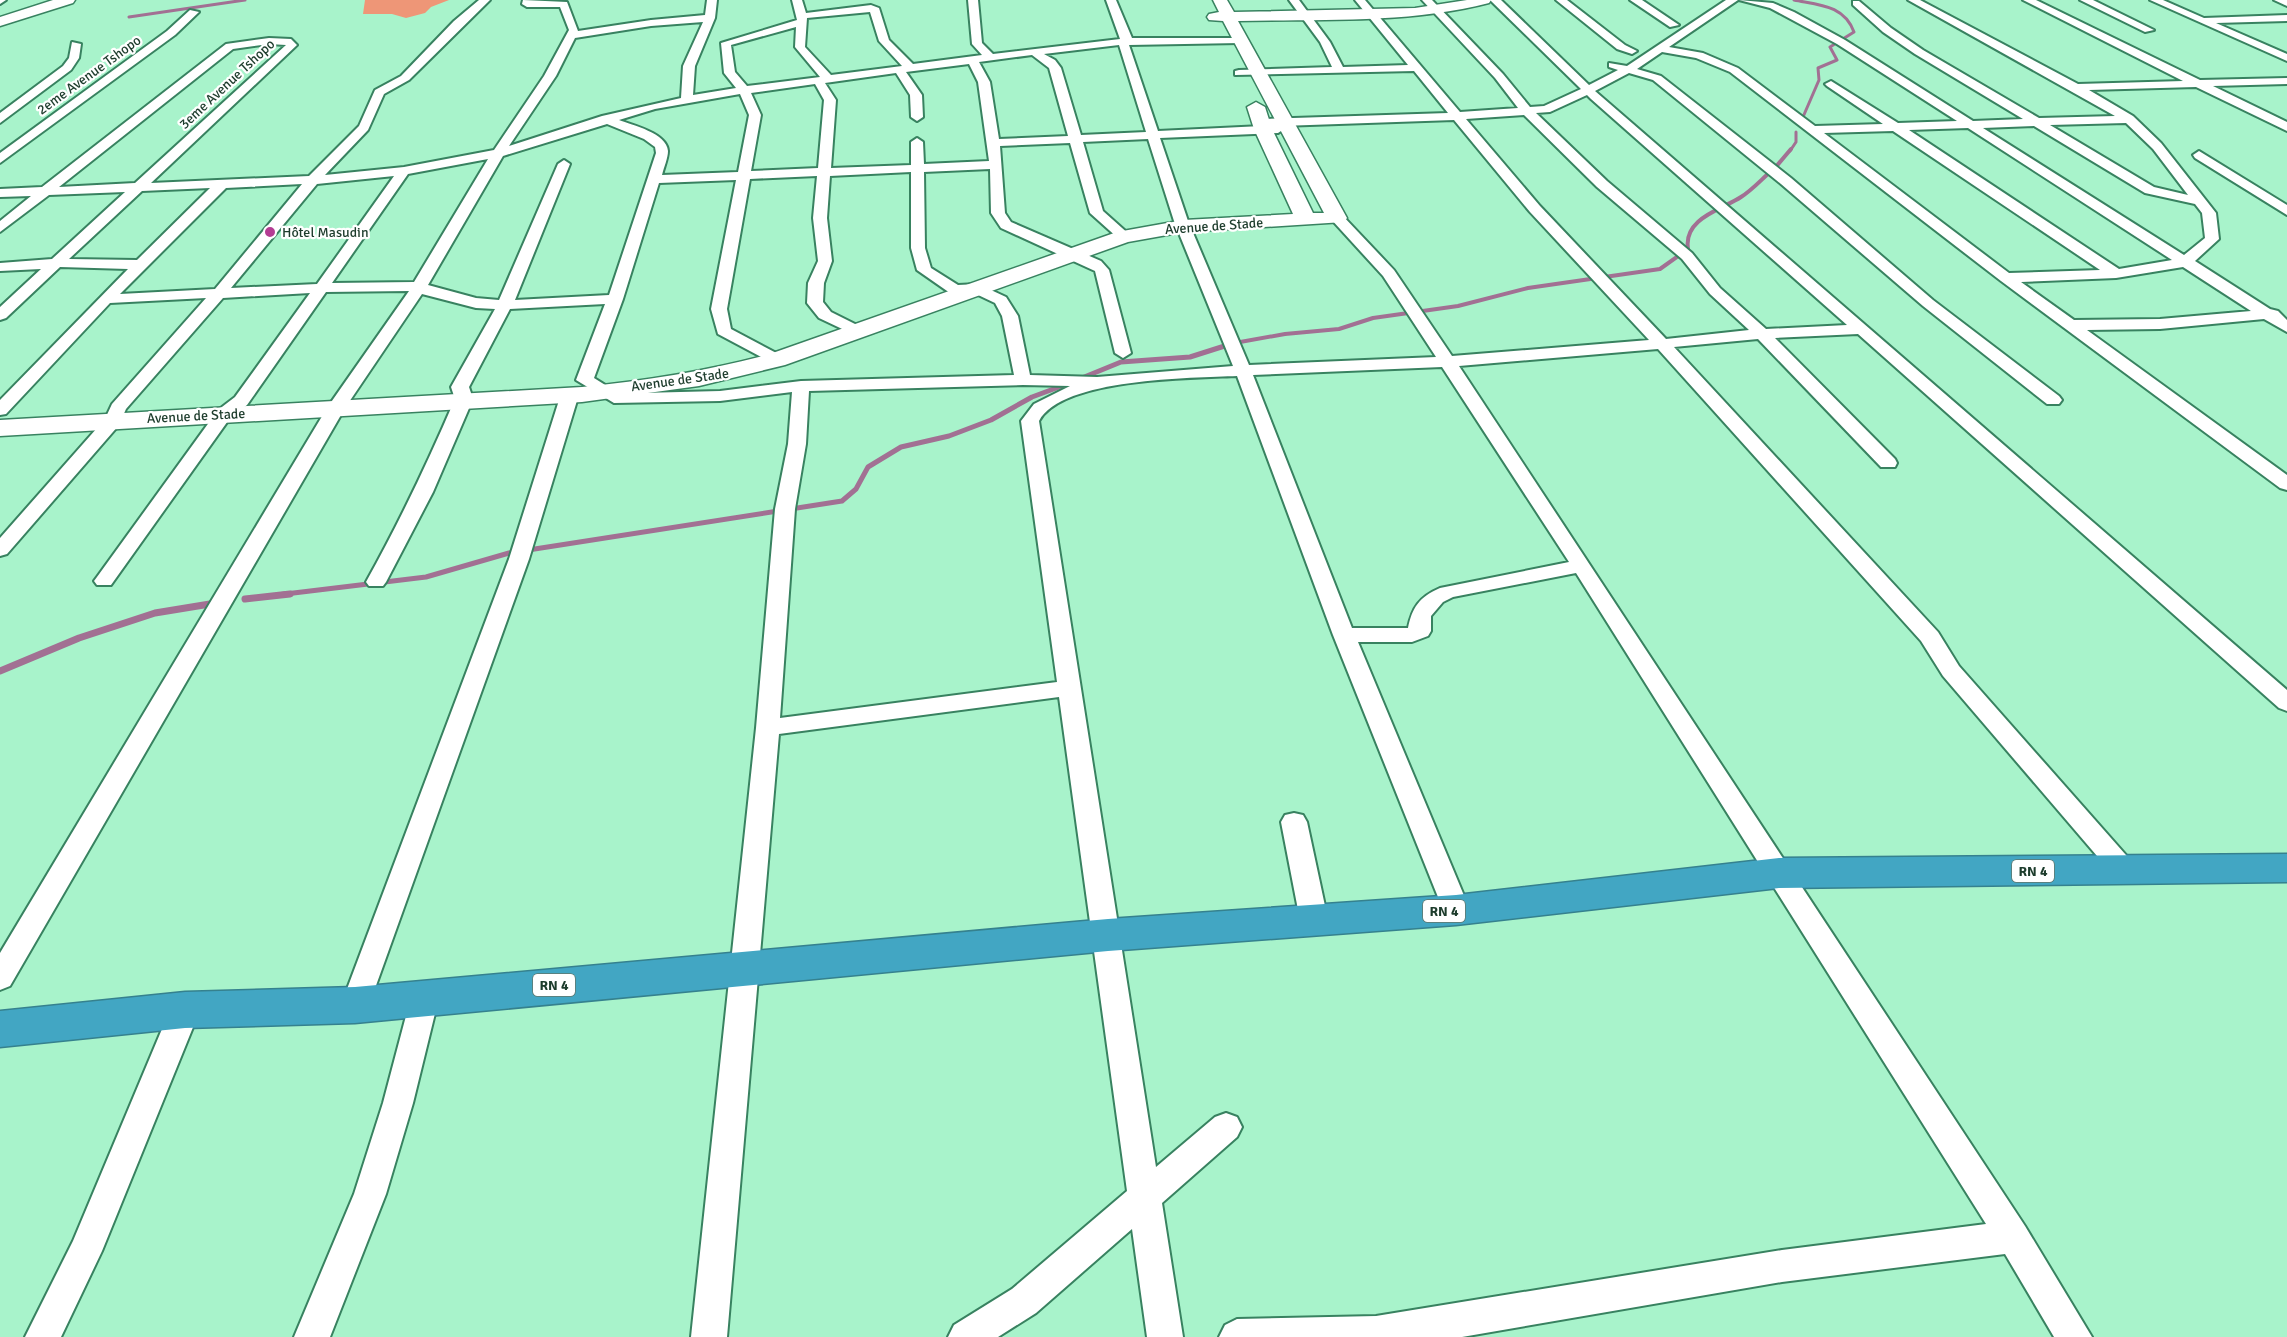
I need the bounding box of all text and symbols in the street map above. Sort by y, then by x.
street label: 2eme Avenue Tshopo [34,32,144,118]
street label: 3eme Avenue Tshopo [176,35,278,133]
street label: Avenue de Stade [1164,214,1264,238]
place label: Hôtel Masudin [282,224,369,241]
marker: Hôtel Masudin [263,225,277,239]
street label: Avenue de Stade [630,365,730,395]
street label: Avenue de Stade [146,405,246,427]
road number: RN 4 [2012,860,2054,882]
road number: RN 4 [1423,900,1465,922]
road number: RN 4 [533,974,575,996]

